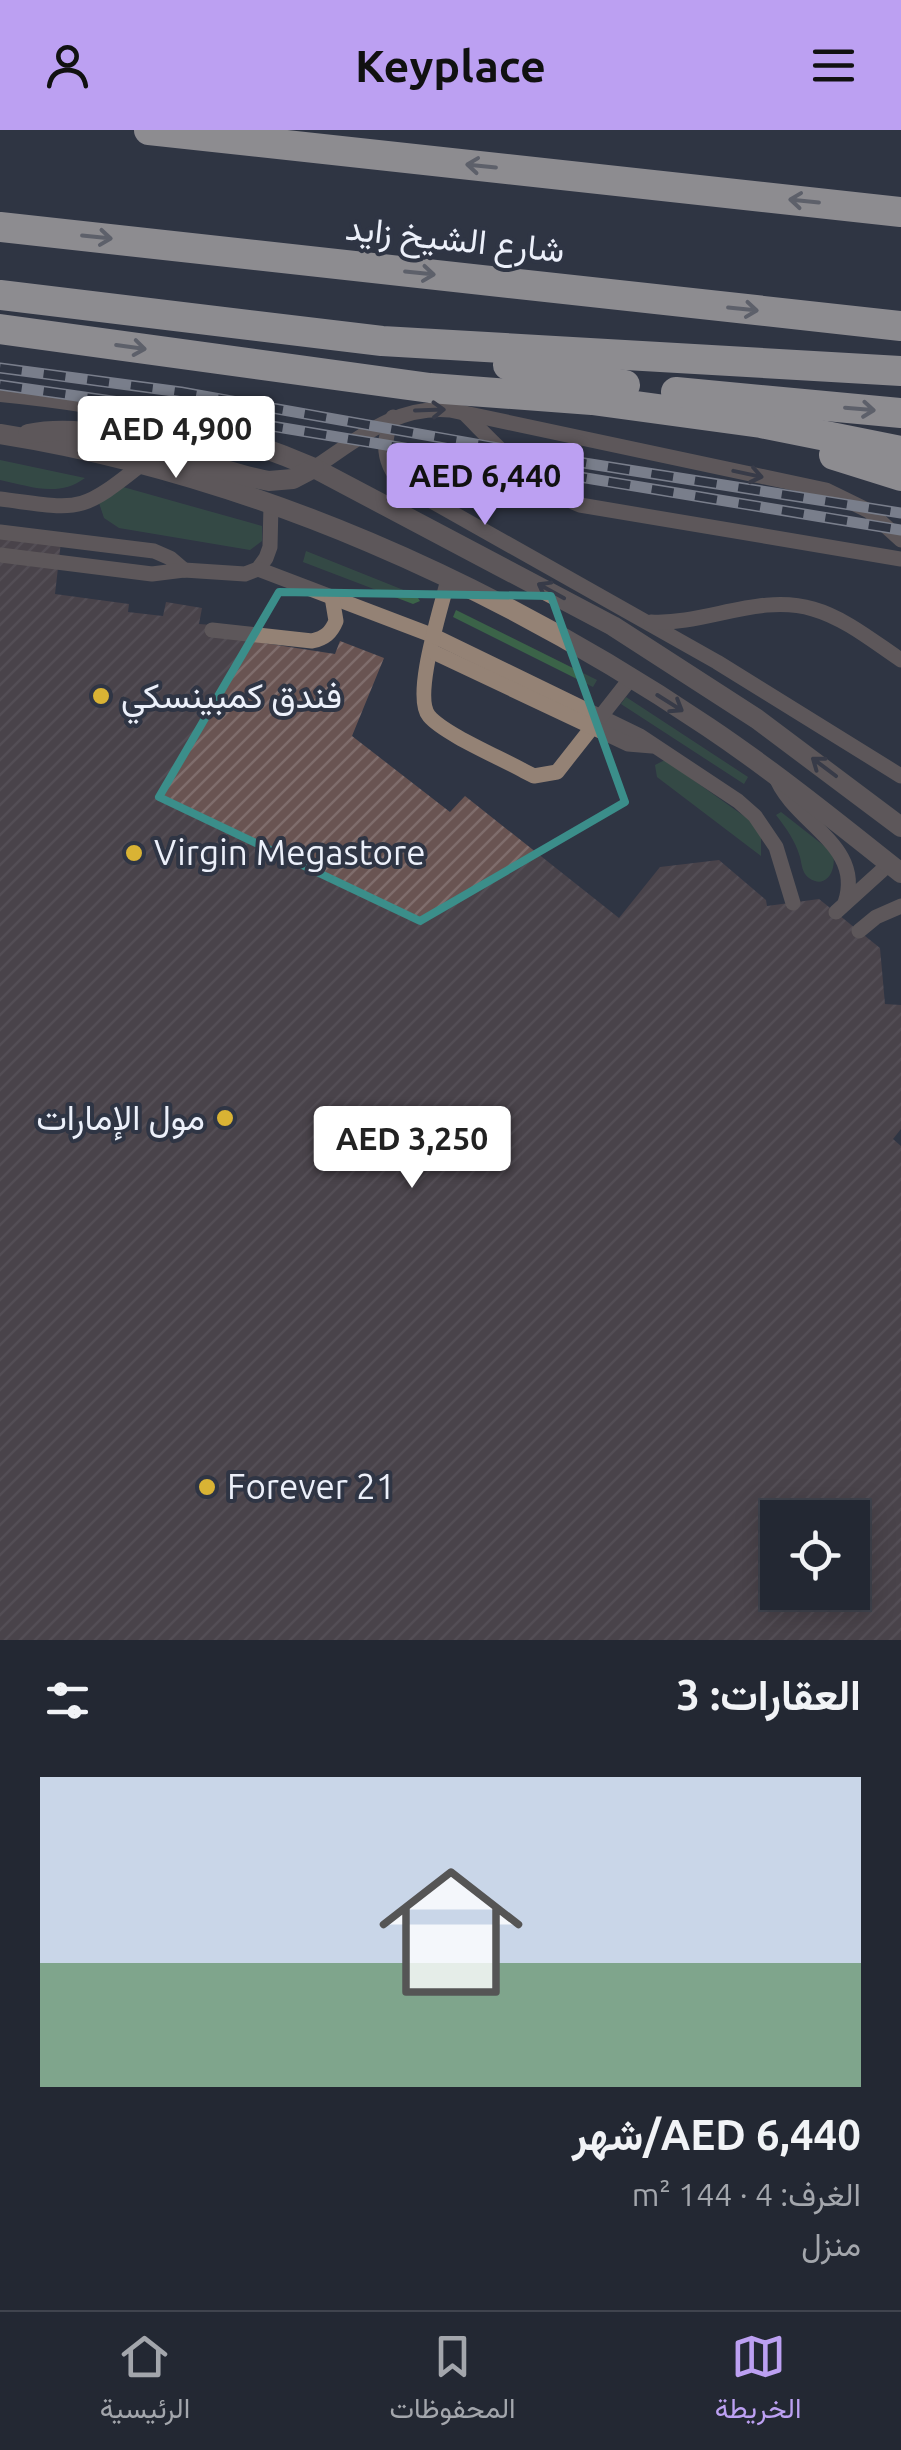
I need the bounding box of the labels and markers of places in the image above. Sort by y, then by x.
pin: AED 4,900 [62,396,290,481]
pin: AED 6,440 [371,443,599,528]
place label: فندق كمبينسكي [121,675,342,725]
marker: فندق كمبينسكي [90,685,112,707]
place label: Virgin Megastore [154,832,425,872]
marker: Virgin Megastore [123,842,145,864]
place label: مول الإمارات [36,1097,205,1141]
pin: AED 3,250 [298,1106,526,1191]
marker: مول الإمارات [214,1107,236,1129]
place label: Forever 21 [227,1466,396,1506]
marker: Forever 21 [196,1476,218,1498]

